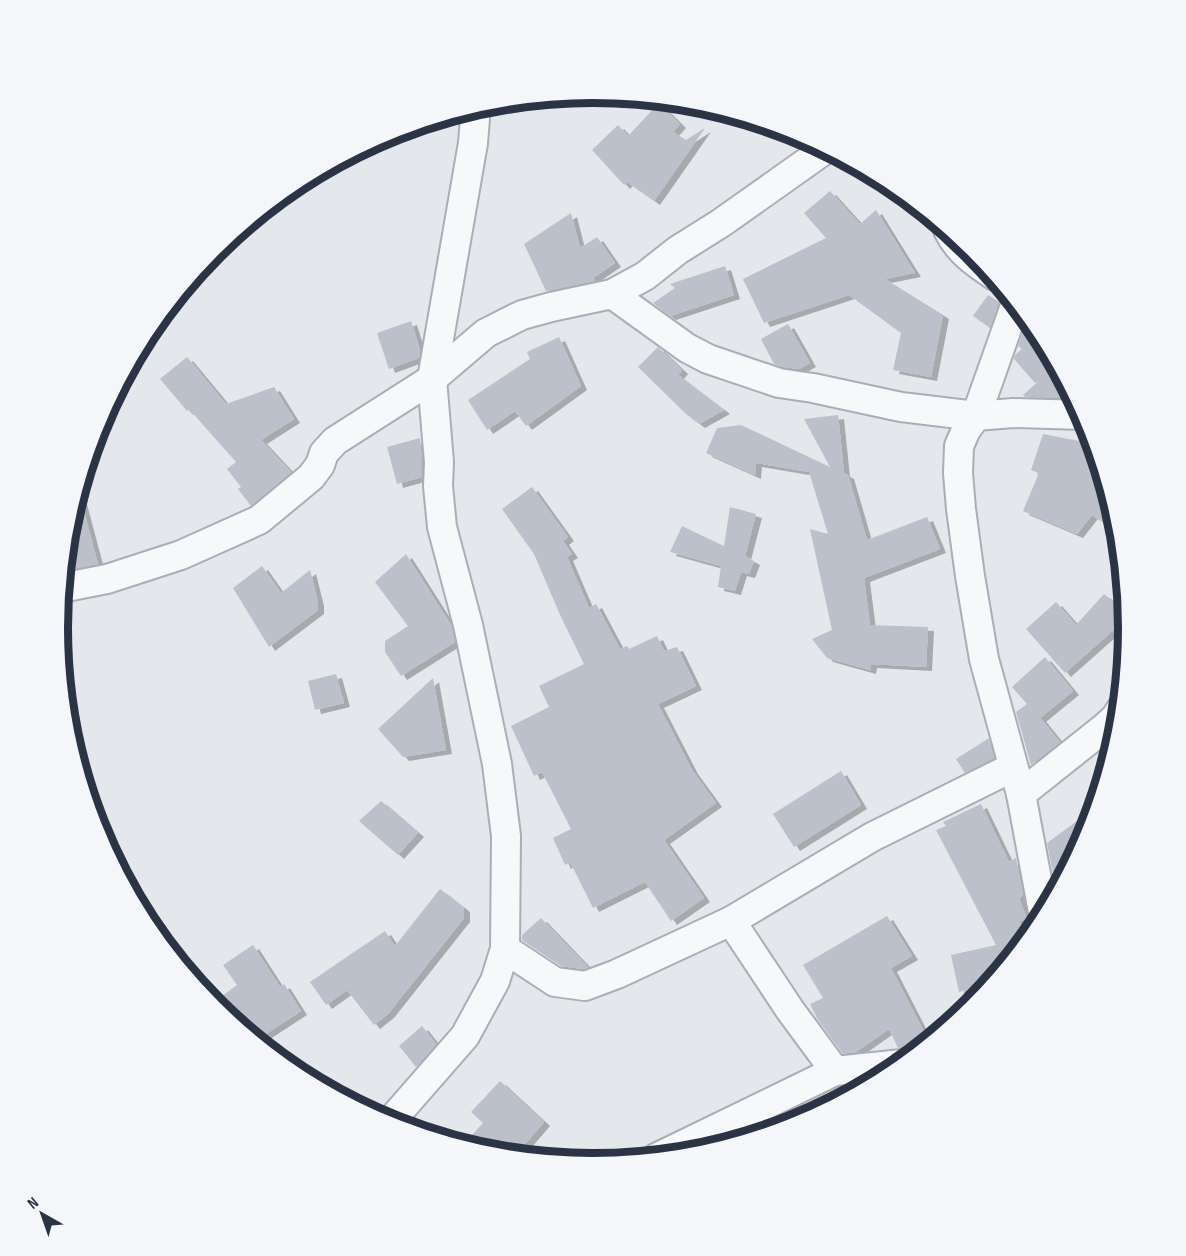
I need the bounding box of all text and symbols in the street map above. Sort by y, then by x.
north arrow [12,1184,72,1244]
text: N [24,1194,43,1214]

